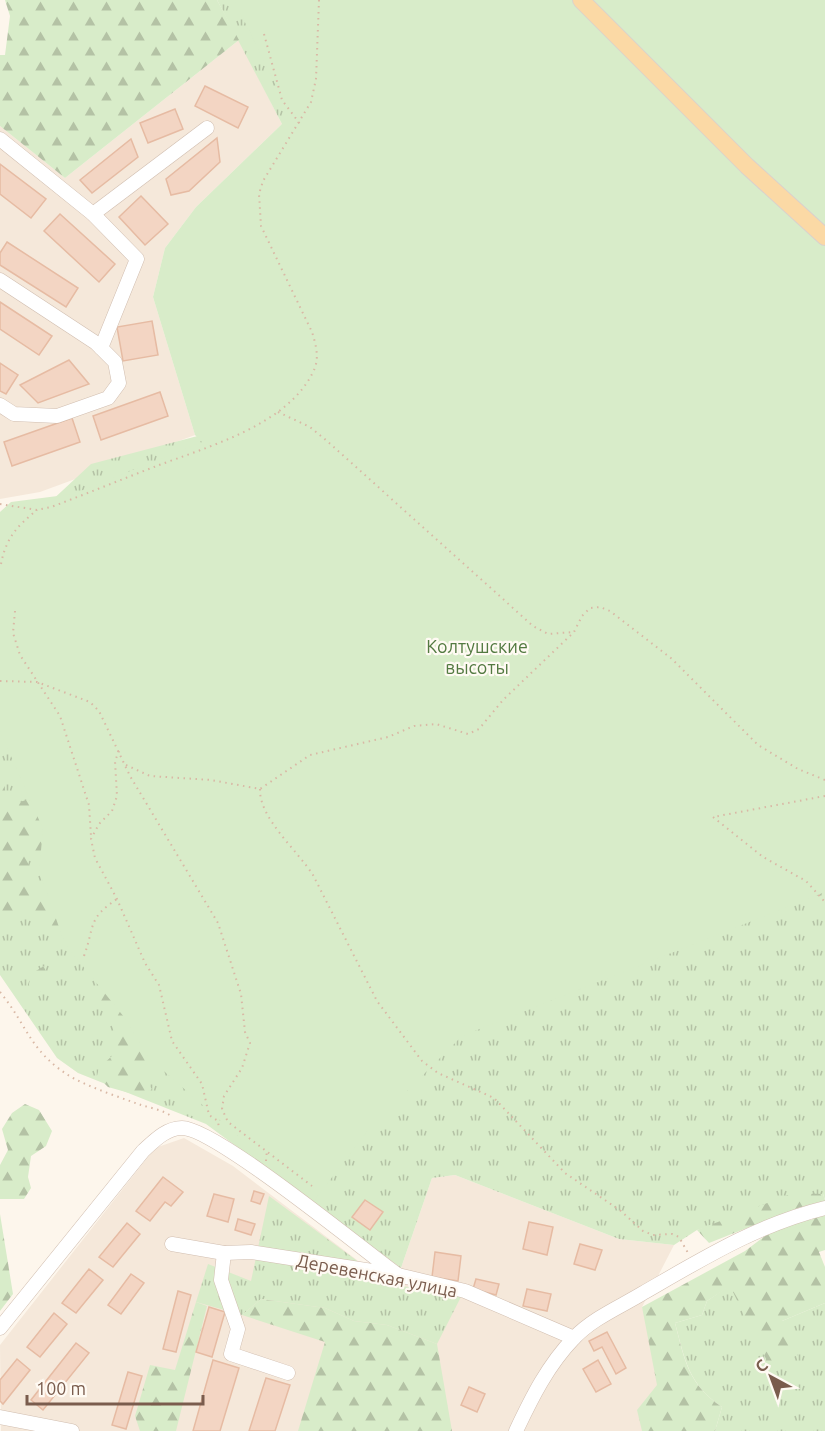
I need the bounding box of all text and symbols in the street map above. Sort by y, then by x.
park label: Колтушские высоты [426,636,528,677]
street label: Деревенская улица [295,1250,459,1300]
north arrow [741,1347,801,1407]
text: С [751,1356,771,1376]
scale bar [27,1368,202,1406]
text: 100 m [36,1378,86,1398]

